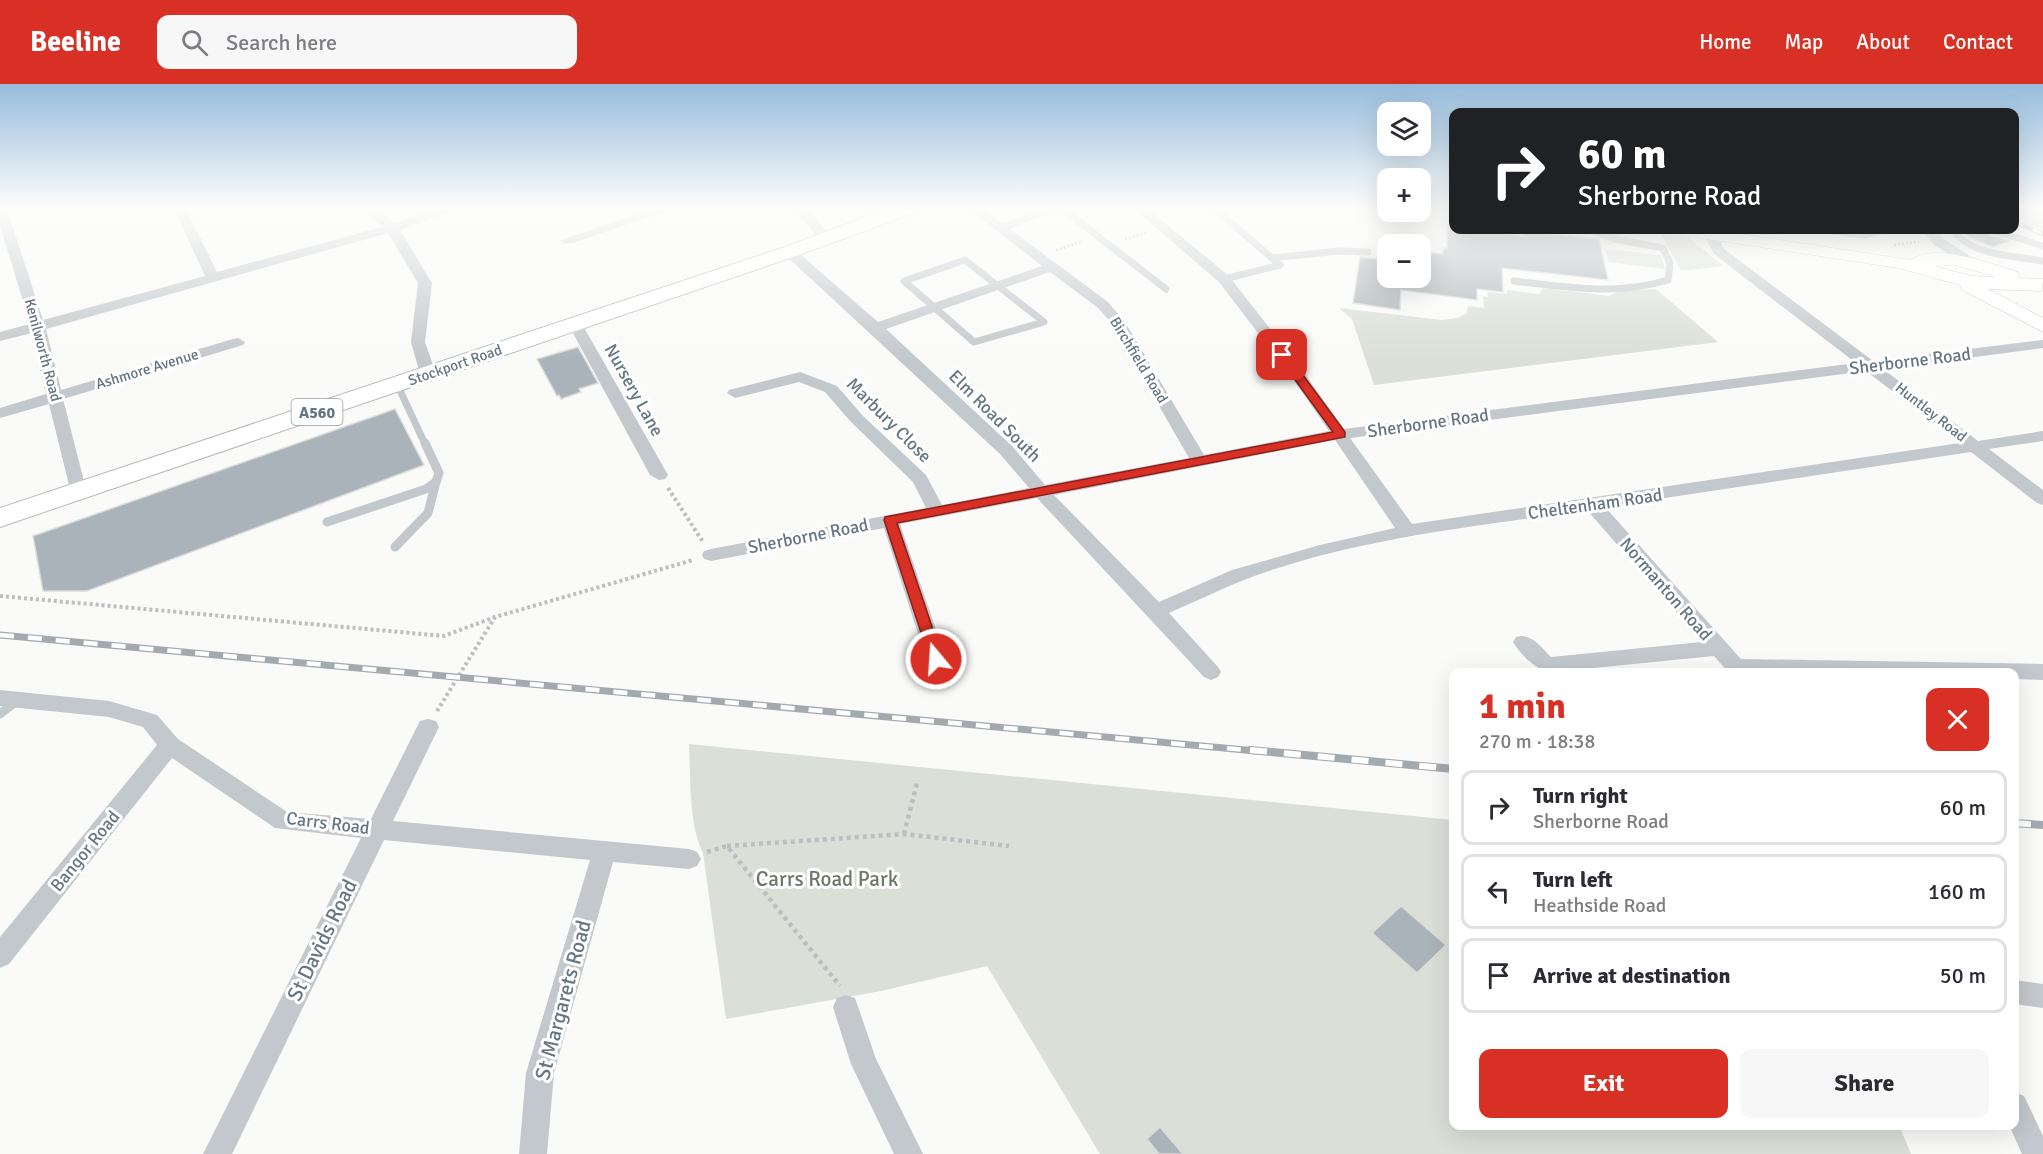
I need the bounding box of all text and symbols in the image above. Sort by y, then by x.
search box [157,15,577,69]
text: Beeline [30,25,121,59]
icon: search [178,26,211,59]
text: Search here [226,29,337,56]
text: Home [1699,29,1752,55]
text: Map [1785,29,1823,55]
text: About [1856,29,1910,55]
text: Contact [1943,29,2013,55]
map controls [1377,102,1431,288]
button: layers [1377,102,1431,156]
text: 60 m [1578,129,1667,180]
icon: right [1479,132,1557,210]
button: + [1377,168,1431,222]
text: Sherborne Road [1578,180,1761,213]
button: − [1377,234,1431,288]
street label: Kenilworth Road [21,297,65,403]
street label: Birchfield Road [1106,314,1172,406]
pin [1256,329,1307,380]
icon: arrive [1265,338,1298,371]
street label: Nursery Lane [600,340,668,440]
street label: Stockport Road [406,341,504,389]
street label: Sherborne Road [1848,343,1972,379]
street label: Ashmore Avenue [93,345,201,393]
street label: Elm Road South [944,365,1046,467]
street label: Marbury Close [842,373,936,467]
street label: Huntley Road [1892,379,1970,446]
road number: A560 [292,399,342,425]
street label: Sherborne Road [1366,404,1490,442]
street label: Cheltenham Road [1526,484,1664,524]
street label: Sherborne Road [746,514,870,558]
street label: Normanton Road [1615,533,1717,645]
position arrow [904,627,968,691]
text: 1 min [1479,684,1566,729]
button: close [1926,688,1989,751]
text: 270 m · 18:38 [1479,729,1595,754]
text: Turn right [1533,782,1628,809]
icon: right [1482,791,1515,824]
text: 60 m [1940,794,1986,821]
street label: Bangor Road [46,806,124,896]
street label: Carrs Road [285,807,371,839]
text: Sherborne Road [1533,809,1669,834]
park label: Carrs Road Park [756,866,899,892]
text: Turn left [1533,866,1613,893]
street label: St Davids Road [281,875,363,1005]
icon: left [1482,875,1515,908]
text: 160 m [1928,878,1986,905]
text: Heathside Road [1533,893,1666,918]
street label: St Margarets Road [529,917,597,1083]
icon: arrive [1482,959,1515,992]
text: Arrive at destination [1533,962,1730,989]
text: 50 m [1940,962,1986,989]
button: Exit [1479,1049,1728,1118]
button: Share [1740,1049,1989,1118]

